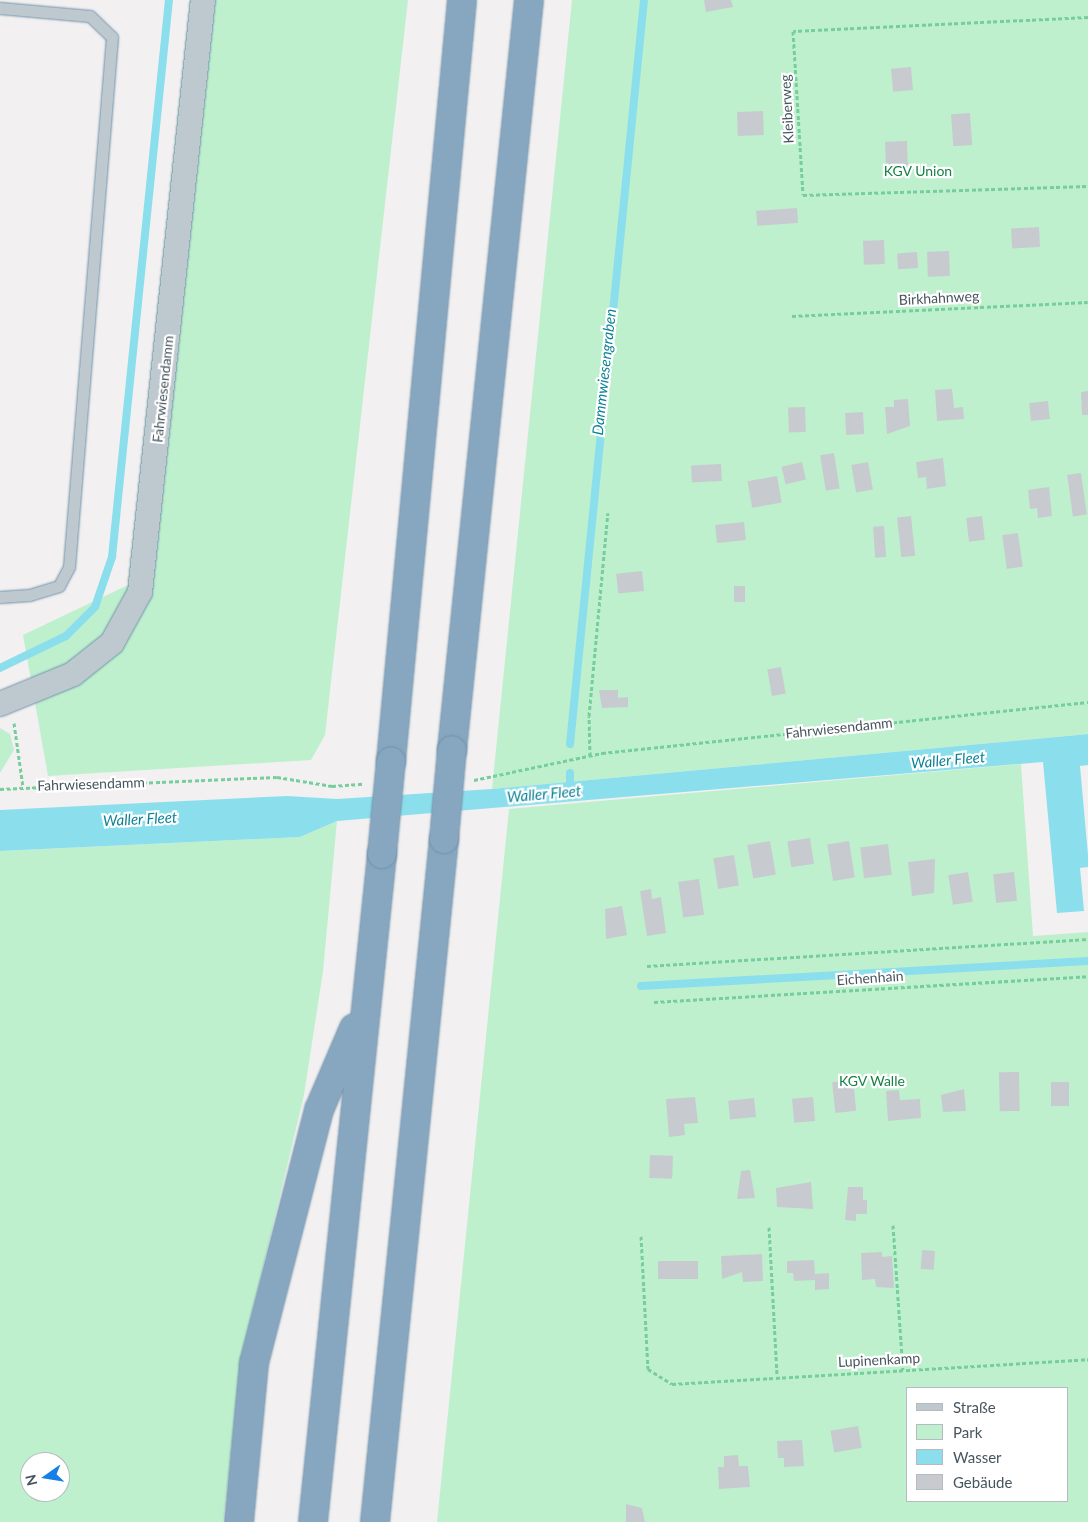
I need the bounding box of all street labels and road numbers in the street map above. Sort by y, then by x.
street label: Kleiberweg [777,74,797,144]
street label: Birkhahnweg [898,288,980,308]
street label: Fahrwiesendamm [149,335,177,443]
street label: Fahrwiesendamm [785,714,893,742]
street label: Fahrwiesendamm [37,774,145,794]
street label: Eichenhain [836,967,904,989]
street label: Lupinenkamp [837,1349,921,1371]

